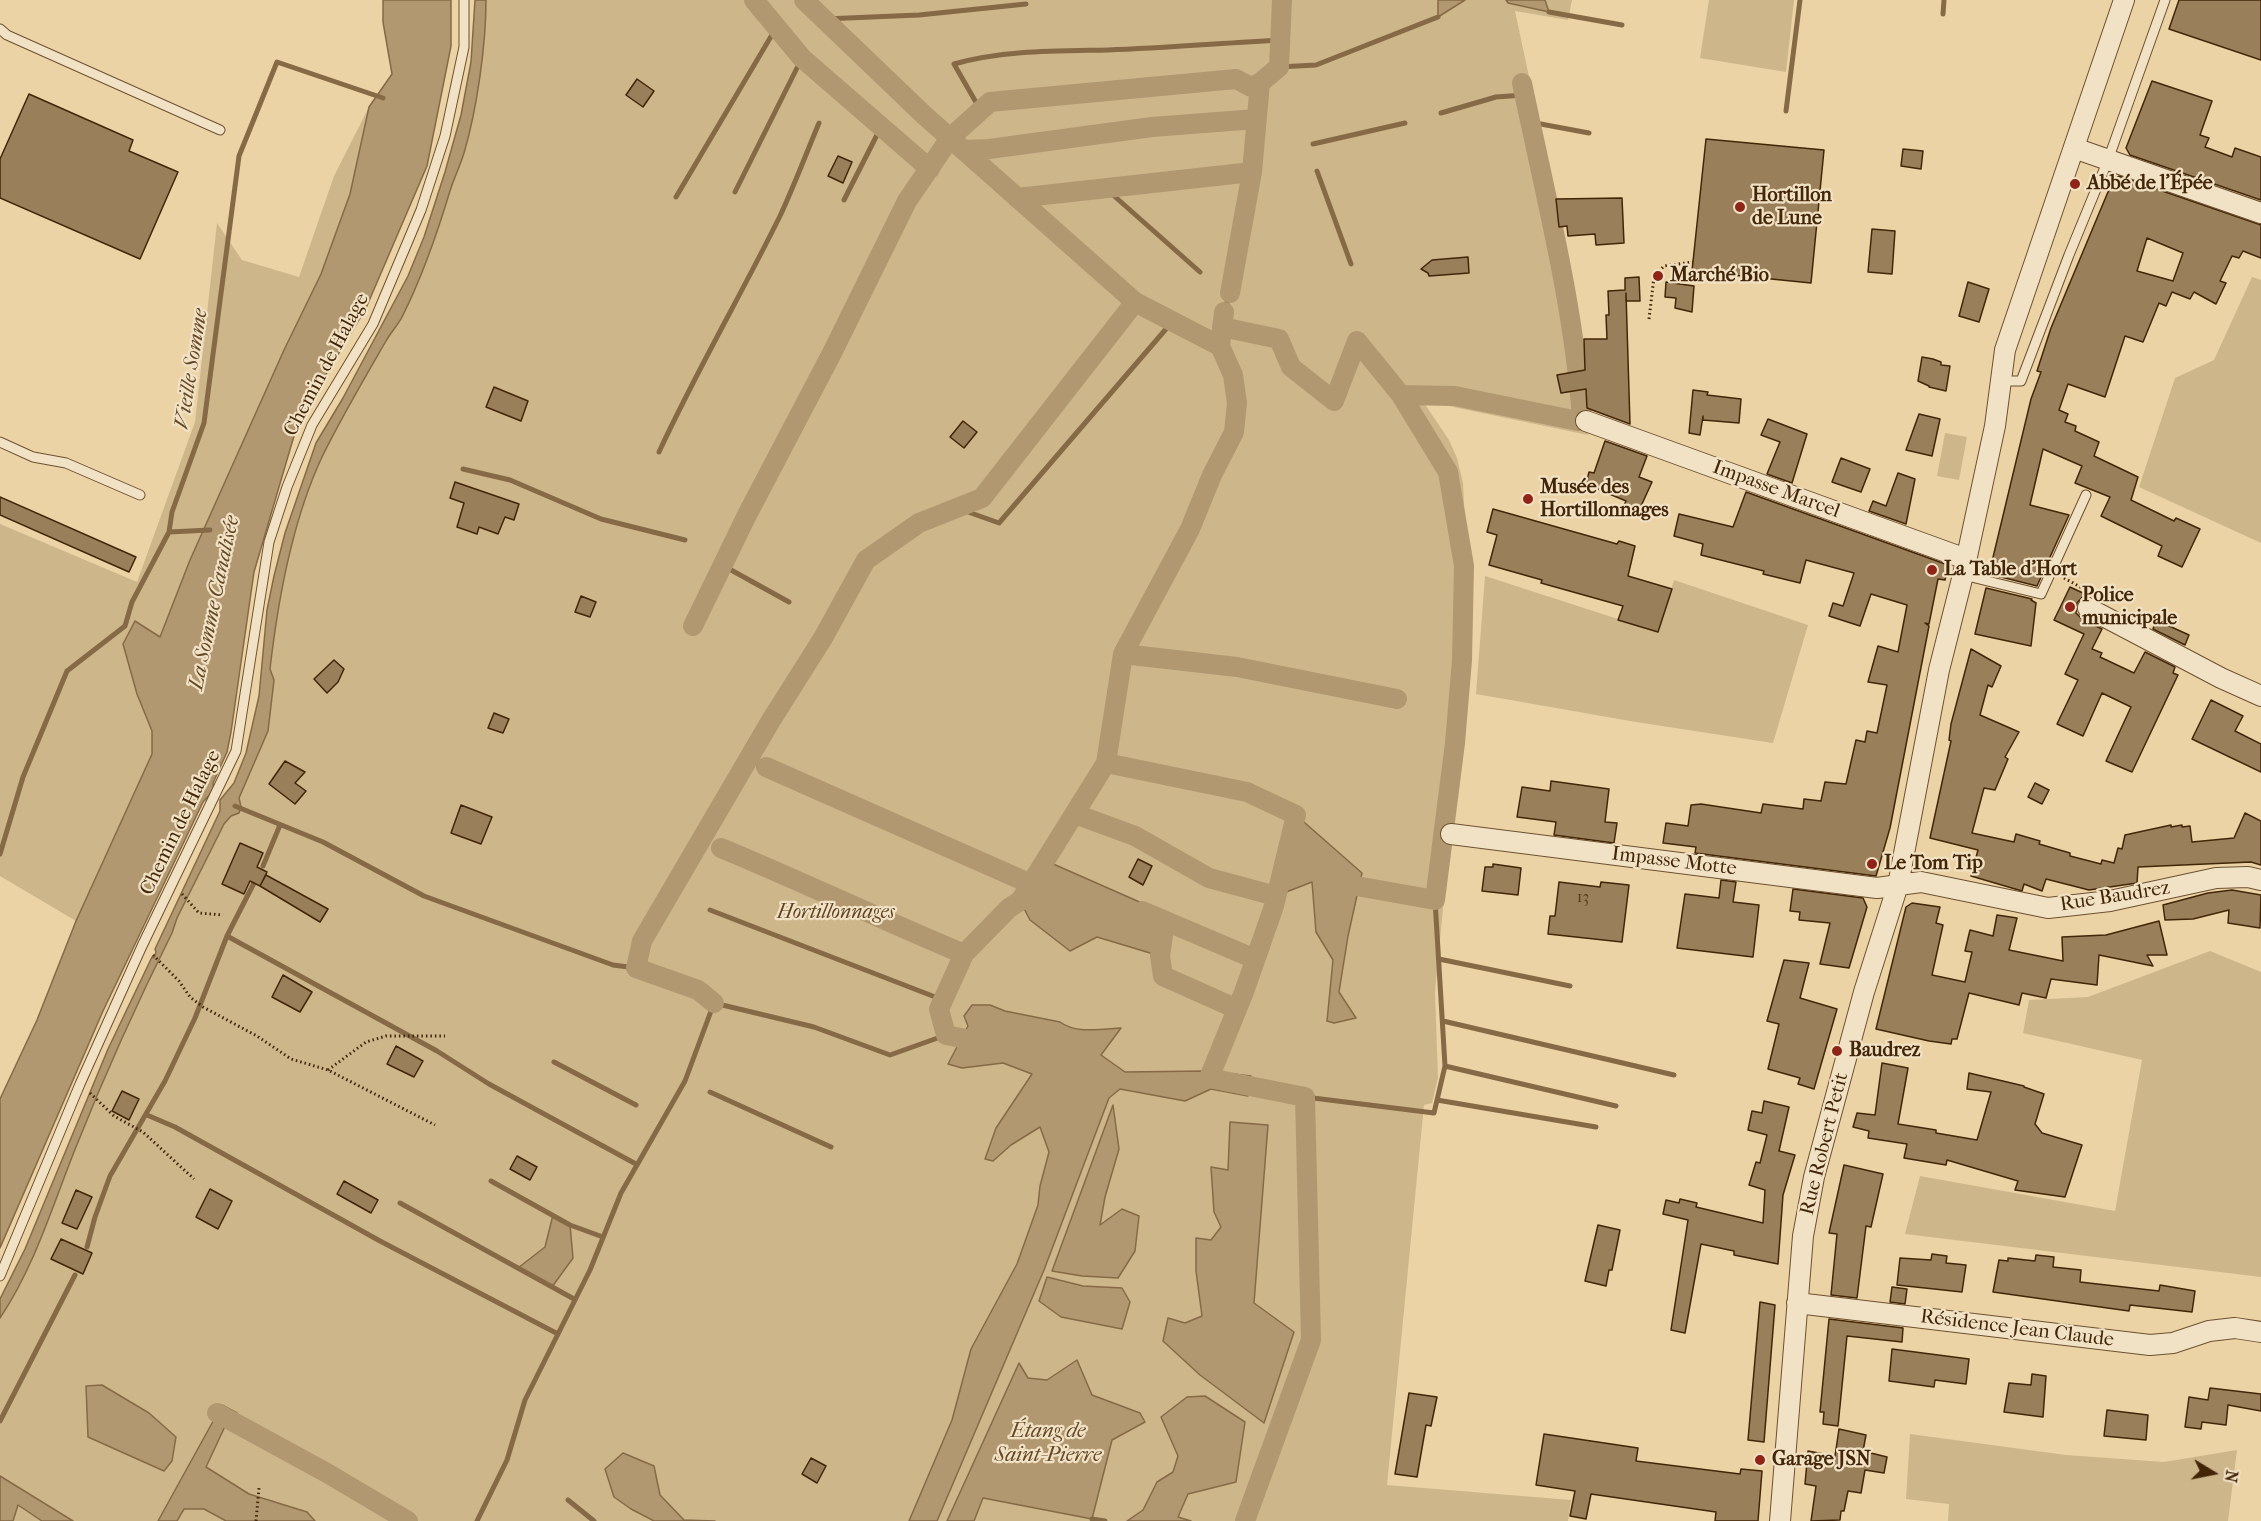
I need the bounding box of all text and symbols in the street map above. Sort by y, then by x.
place label: Abbé de l'Épée [2087,172,2213,196]
marker: Abbé de l'Épée [2068,177,2082,191]
place label: Hortillon de Lune [1752,184,1832,231]
marker: Hortillon de Lune [1733,200,1747,214]
place label: Marché Bio [1670,264,1769,288]
marker: Marché Bio [1651,269,1665,283]
street label: Chemin de Halage [279,289,375,441]
water label: Vieille Somme [170,307,214,431]
street label: Impasse Marcel [1709,456,1843,524]
place label: Musée des Hortillonnages [1540,476,1669,523]
marker: Musée des Hortillonnages [1521,492,1535,506]
water label: La Somme Canalisée [184,514,246,692]
place label: La Table d'Hort [1944,558,2077,582]
marker: La Table d'Hort [1925,563,1939,577]
place label: Police municipale [2082,584,2177,631]
marker: Police municipale [2063,600,2077,614]
street label: Chemin de Halage [135,747,227,899]
street label: Impasse Motte [1610,842,1738,882]
place label: Le Tom Tip [1884,852,1983,876]
marker: Le Tom Tip [1865,857,1879,871]
street label: Rue Baudrez [2058,876,2172,918]
house number: 13 [1577,888,1589,908]
park label: Hortillonnages [777,901,895,925]
place label: Baudrez [1849,1039,1920,1063]
marker: Baudrez [1830,1044,1844,1058]
street label: Rue Robert Petit [1796,1070,1854,1218]
street label: Résidence Jean Claude [1919,1305,2115,1353]
water label: Étang de Saint-Pierre [995,1419,1101,1469]
north arrow [2183,1443,2243,1503]
place label: Garage JSN [1772,1448,1871,1472]
marker: Garage JSN [1753,1453,1767,1467]
text: N [2221,1469,2242,1484]

